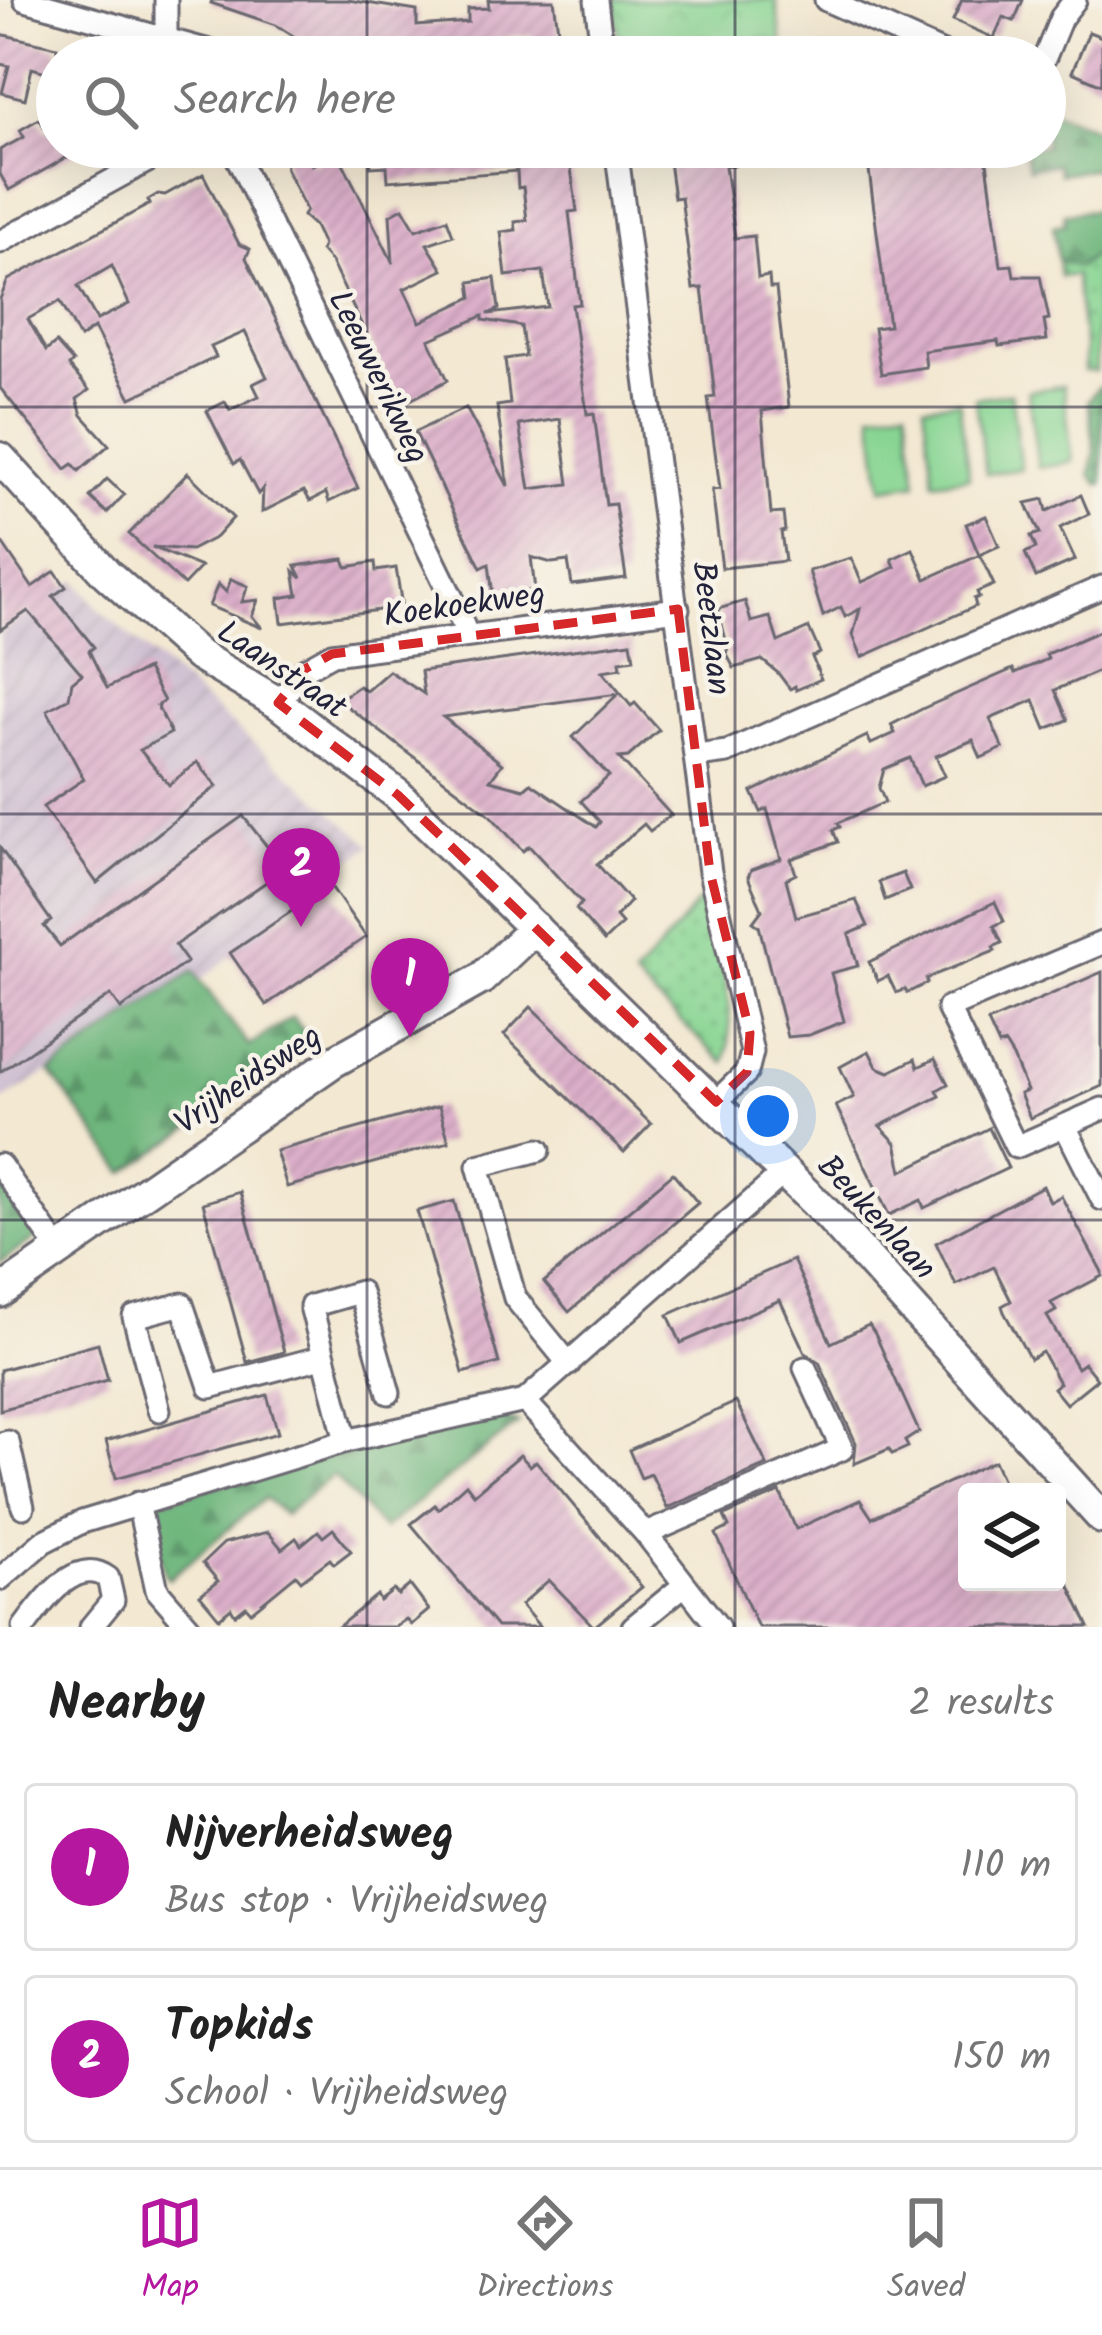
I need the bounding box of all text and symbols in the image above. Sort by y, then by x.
search box [36,36,1066,168]
text: Search here [174,66,396,138]
icon: search [78,69,144,135]
street label: Leeuwerikweg [312,282,442,473]
street label: Beetzlaan [675,558,744,698]
street label: Koekoekweg [380,569,549,644]
street label: Laanstraat [205,608,358,735]
pin: 2 [262,828,340,927]
pin: 1 [371,938,449,1037]
street label: Vrijheidsweg [164,1012,334,1150]
your location [738,1086,798,1146]
street label: Beukenlaan [803,1143,948,1294]
map controls [958,1483,1066,1591]
button: layers [958,1483,1066,1591]
text: Nearby [48,1665,205,1746]
text: 2 results [909,1674,1054,1736]
text: Nijverheidsweg [165,1800,454,1872]
text: 1 [84,1836,96,1898]
text: 110 m [960,1836,1051,1898]
text: Bus stop · Vrijheidsweg [165,1872,548,1934]
text: Topkids [165,1992,313,2064]
text: 2 [79,2028,101,2090]
text: 150 m [952,2028,1051,2090]
text: School · Vrijheidsweg [165,2064,508,2126]
tab: Map [137,2190,203,2315]
tab: Directions [476,2190,613,2315]
tab: Saved [887,2190,965,2315]

